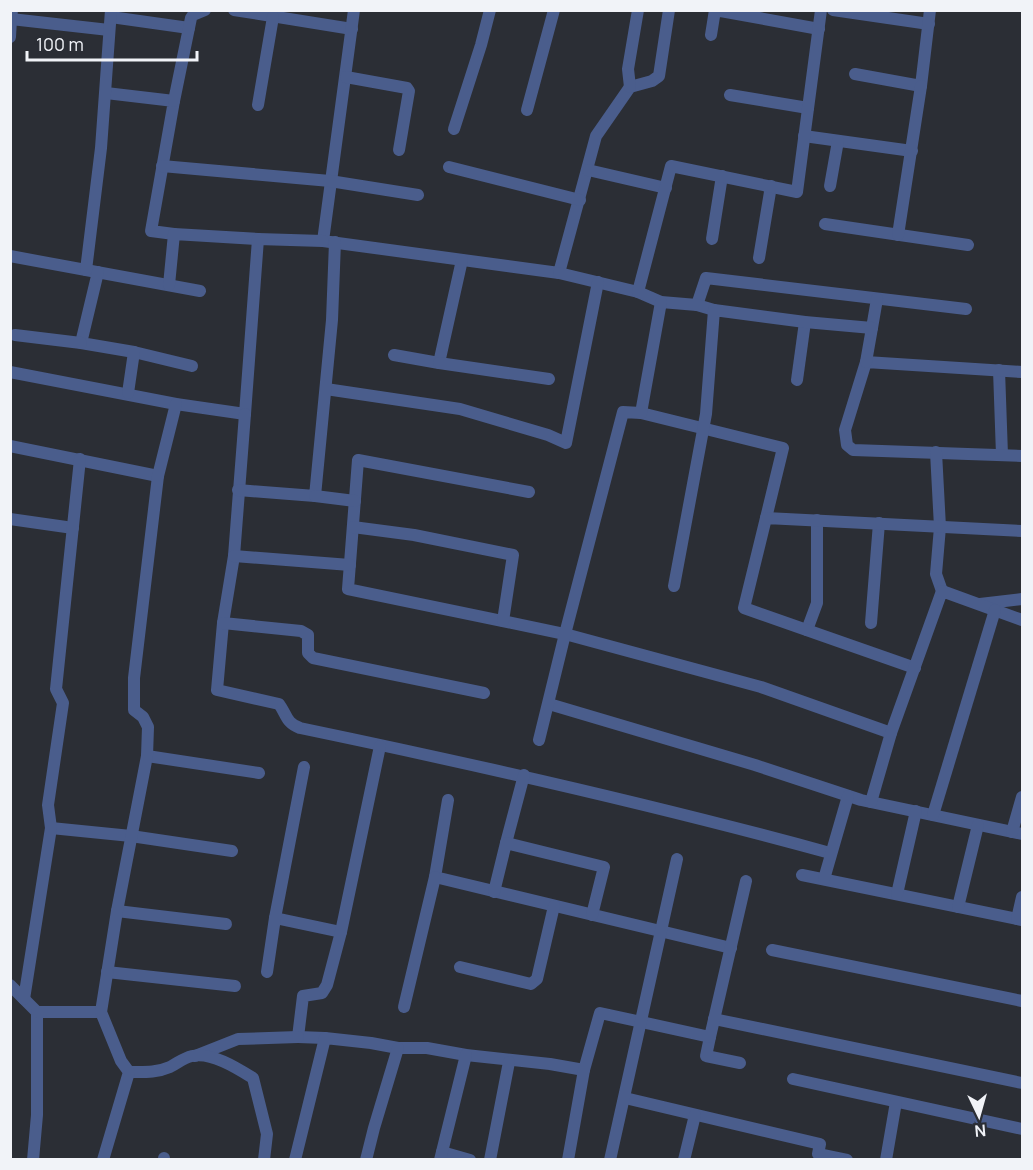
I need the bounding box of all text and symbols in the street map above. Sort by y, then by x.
scale bar [27,24,196,62]
text: 100 m [36,32,84,56]
north arrow [949,1086,1009,1146]
text: N [974,1119,987,1142]

